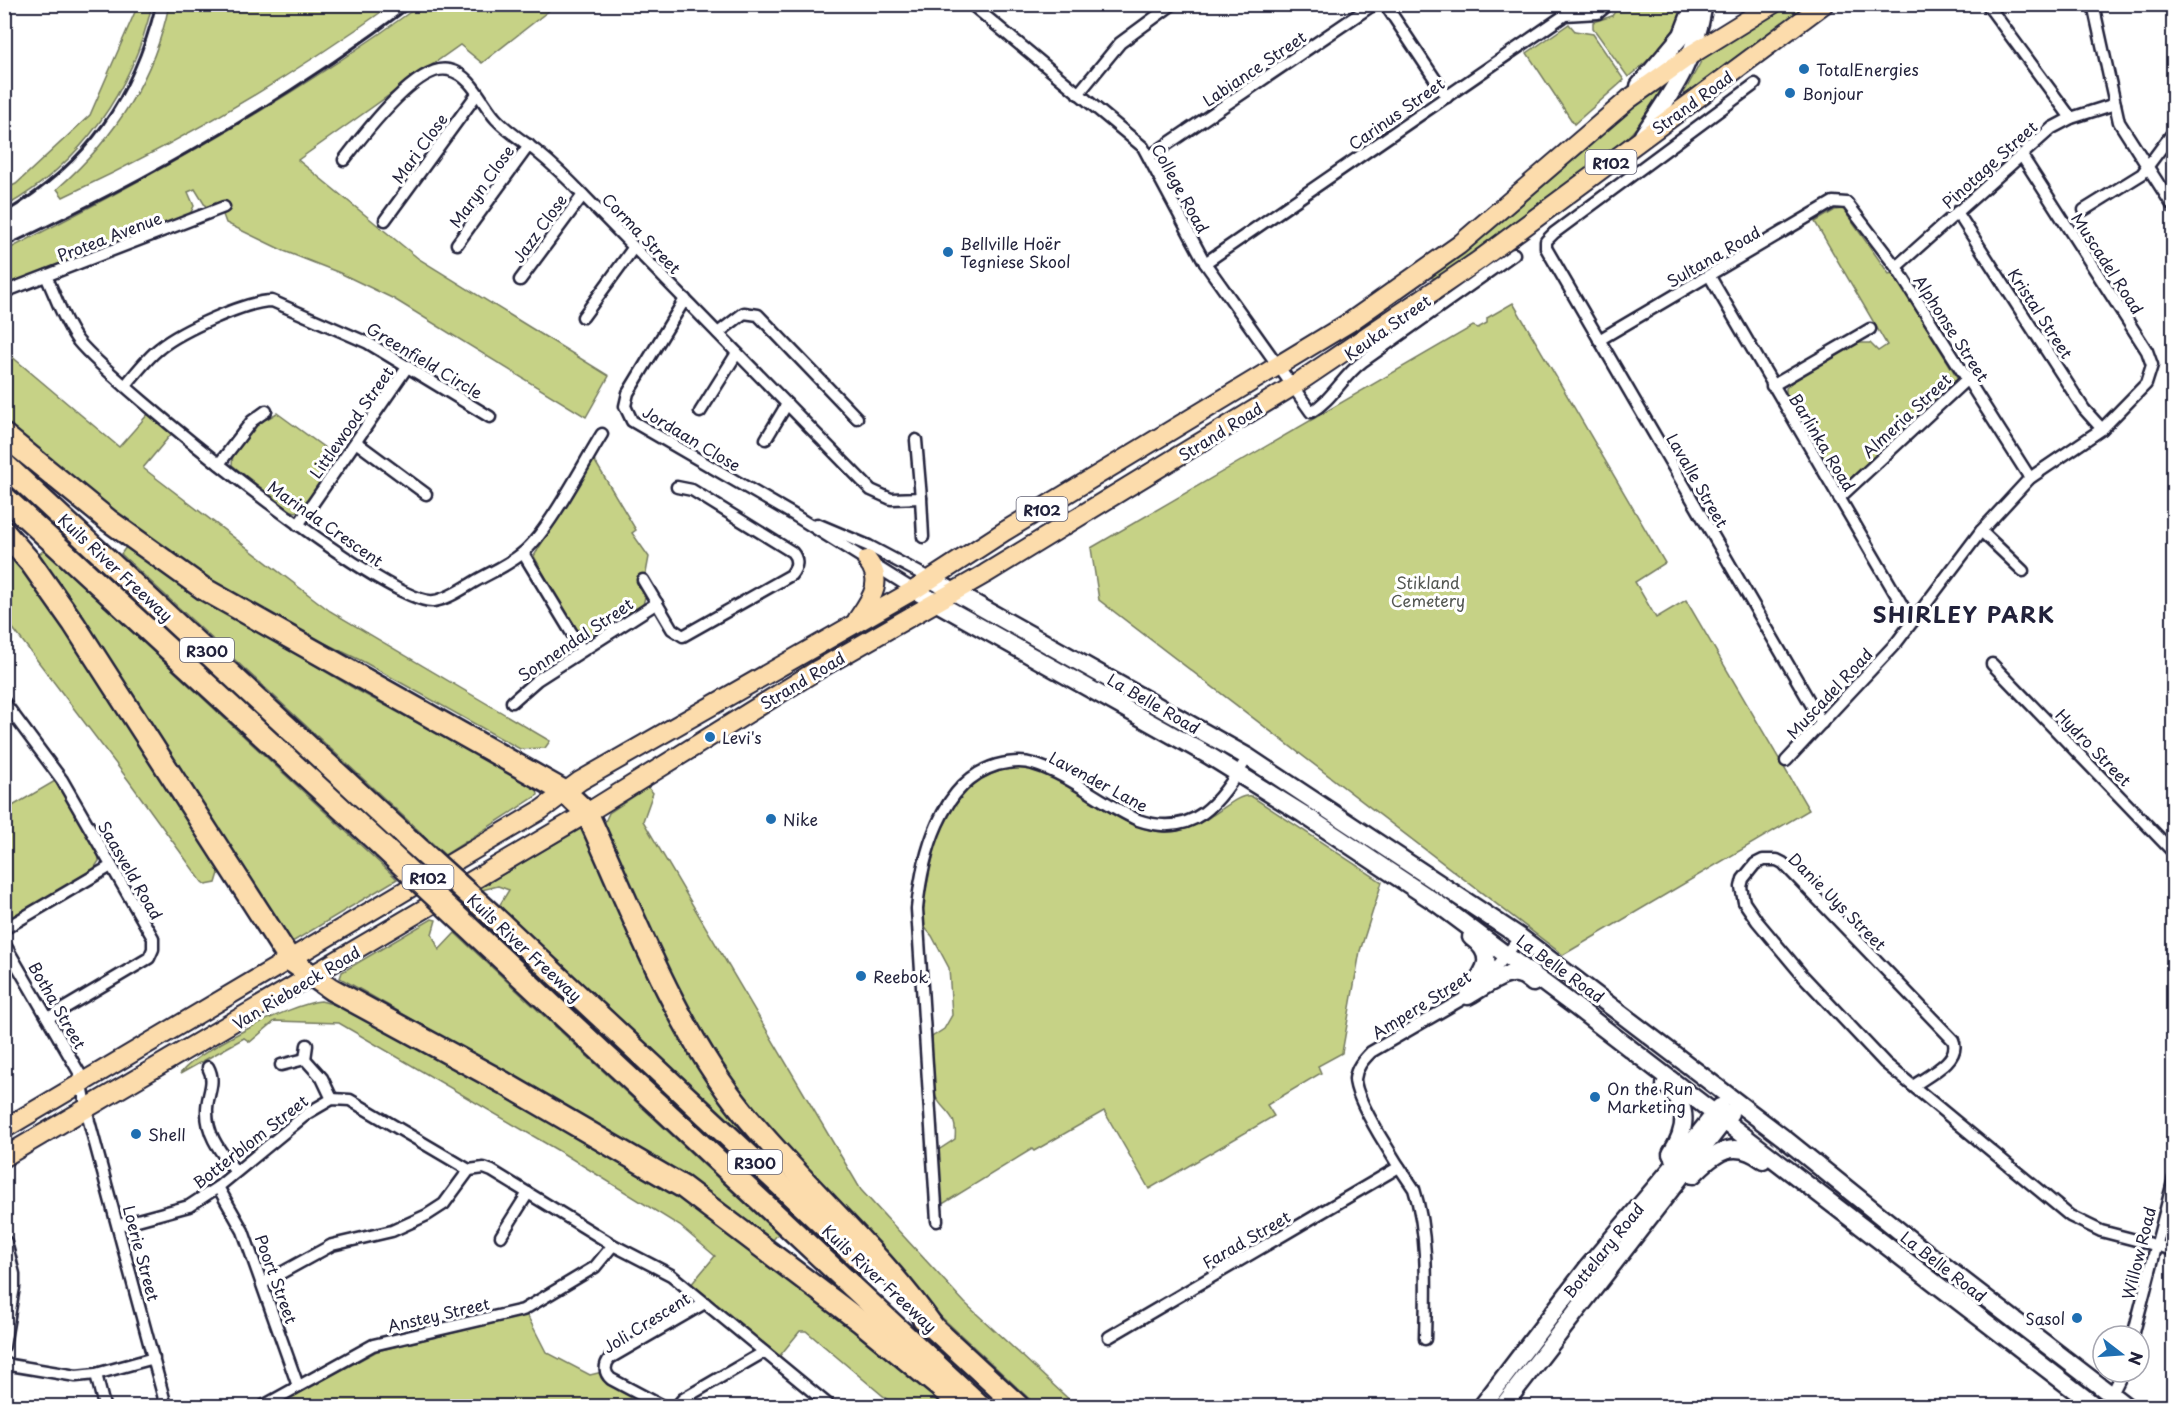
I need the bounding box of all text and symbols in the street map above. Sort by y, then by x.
street label: Labiance Street [1197,24,1311,112]
place label: TotalEnergies [1816,57,1919,81]
marker: TotalEnergies [1797,62,1811,76]
street label: Strand Road [1646,64,1738,140]
street label: Carinus Street [1343,71,1449,155]
place label: Bonjour [1802,81,1864,105]
marker: Bonjour [1783,86,1797,100]
street label: Mari Close [385,108,453,188]
street label: Pinotage Street [1936,115,2042,213]
street label: College Road [1146,139,1216,237]
street label: Maryn Close [443,140,519,232]
road number: R102 [1586,150,1636,174]
street label: Corma Street [597,187,687,279]
street label: Jazz Close [506,189,572,267]
street label: Protea Avenue [53,205,165,267]
street label: Muscadel Road [2066,208,2150,318]
street label: Sultana Road [1662,219,1764,293]
place label: Bellville Hoër Tegniese Skool [960,231,1071,273]
marker: Bellville Hoër Tegniese Skool [941,245,955,259]
street label: Kristal Street [2003,263,2080,363]
street label: Alphonse Street [1908,270,1996,386]
street label: Keuka Street [1339,288,1435,366]
street label: Greenfield Circle [362,316,488,404]
street label: Littlewood Street [303,361,399,483]
street label: Almeria Street [1856,367,1956,463]
street label: Barlinka Road [1784,389,1862,495]
street label: Strand Road [1173,396,1267,466]
street label: Jordaan Close [638,399,746,477]
street label: Lavalle Street [1661,428,1735,532]
street label: Marinda Crescent [263,474,389,572]
road number: R102 [1016,497,1068,521]
street label: Kuils River Freeway [53,507,179,627]
park label: Stikland Cemetery [1391,570,1465,612]
street label: Sonnendal Street [512,591,638,687]
district label: SHIRLEY PARK [1873,597,2055,630]
road number: R300 [180,638,234,662]
street label: Muscadel Road [1780,642,1878,744]
street label: Strand Road [755,645,849,715]
street label: La Belle Road [1103,667,1205,739]
street label: Hydro Street [2051,703,2138,792]
place label: Levi's [722,725,761,749]
marker: Levi's [703,730,717,744]
street label: Lavender Lane [1045,745,1153,817]
place label: Nike [783,807,818,831]
marker: Nike [764,812,778,826]
street label: Saasveld Road [93,816,169,924]
street label: Danie Uys Street [1784,847,1893,956]
road number: R102 [402,865,454,889]
street label: Kuils River Freeway [462,887,588,1007]
street label: La Belle Road [1512,928,1610,1008]
street label: Van Riebeeck Road [228,939,364,1035]
street label: Botha Street [23,957,93,1053]
place label: Reebok [873,964,929,988]
street label: Ampere Street [1367,964,1476,1044]
marker: Reebok [854,969,868,983]
place label: On the Run Marketing [1607,1076,1693,1118]
street label: Botterblom Street [187,1088,313,1194]
marker: On the Run Marketing [1588,1090,1602,1104]
place label: Shell [148,1122,186,1146]
marker: Shell [129,1127,143,1141]
road number: R300 [728,1150,782,1174]
street label: Bottelary Road [1557,1197,1649,1303]
street label: Loerie Street [118,1202,166,1304]
street label: Farad Street [1198,1204,1295,1274]
street label: Willow Road [2115,1204,2161,1302]
street label: Kuils River Freeway [817,1218,943,1338]
street label: La Belle Road [1896,1225,1992,1307]
street label: Poort Street [250,1231,304,1327]
street label: Joli Crescent [598,1285,695,1358]
street label: Anstey Street [385,1291,491,1337]
place label: Sasol [2025,1306,2065,1330]
marker: Sasol [2070,1311,2084,1325]
north arrow [2091,1324,2151,1384]
text: N [2123,1349,2150,1368]

